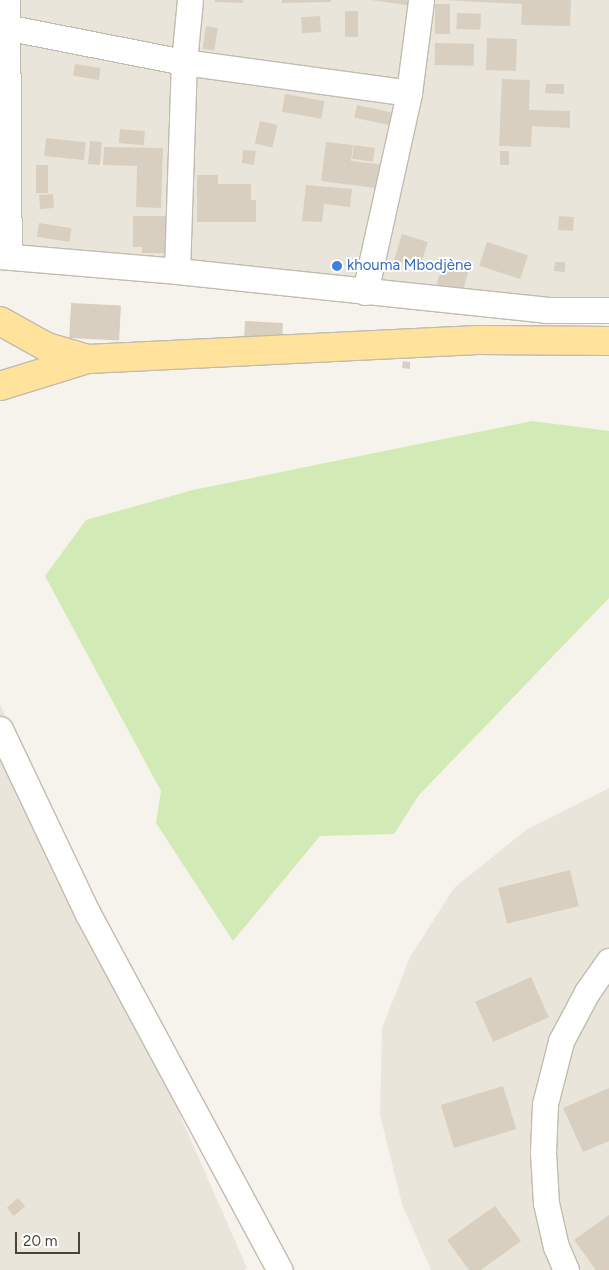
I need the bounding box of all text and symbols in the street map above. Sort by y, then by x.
place label: khouma Mbodjène [347,257,472,275]
marker: khouma Mbodjène [331,260,343,272]
scale bar [18,1222,82,1254]
text: 20 m [23,1232,57,1250]

